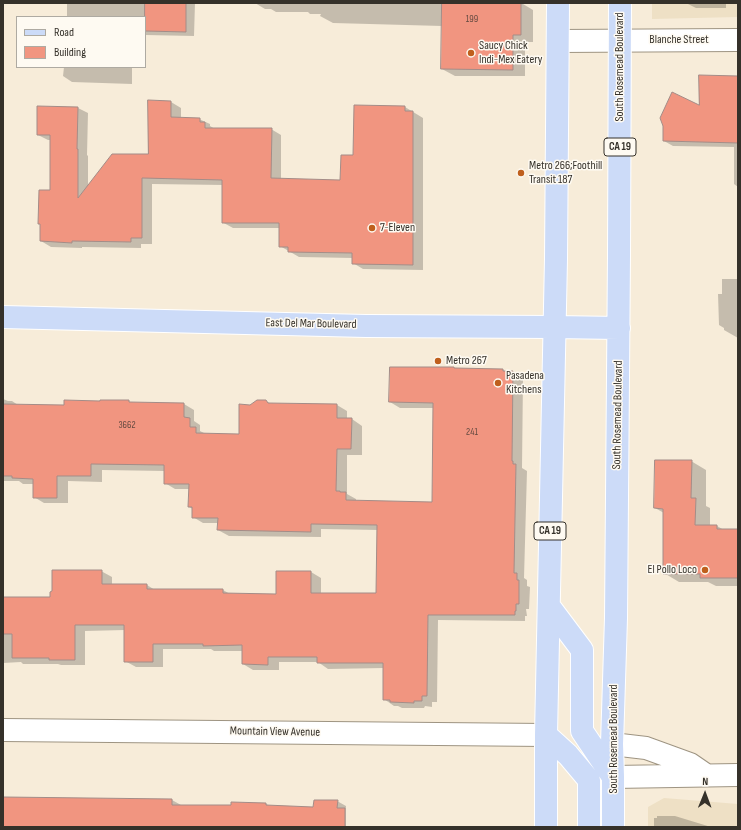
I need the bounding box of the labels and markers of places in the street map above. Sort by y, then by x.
place label: Saucy Chick Indi-Mex Eatery [479,39,542,67]
marker: Saucy Chick Indi-Mex Eatery [466,48,476,58]
place label: Metro 266;Foothill Transit 187 [529,159,602,187]
marker: Metro 266;Foothill Transit 187 [516,168,526,178]
place label: 7-Eleven [380,221,415,235]
marker: 7-Eleven [367,223,377,233]
place label: Metro 267 [446,354,487,368]
marker: Metro 267 [433,356,443,366]
place label: Pasadena Kitchens [506,369,544,397]
marker: Pasadena Kitchens [493,378,503,388]
place label: El Pollo Loco [648,563,697,577]
marker: El Pollo Loco [700,565,710,575]

